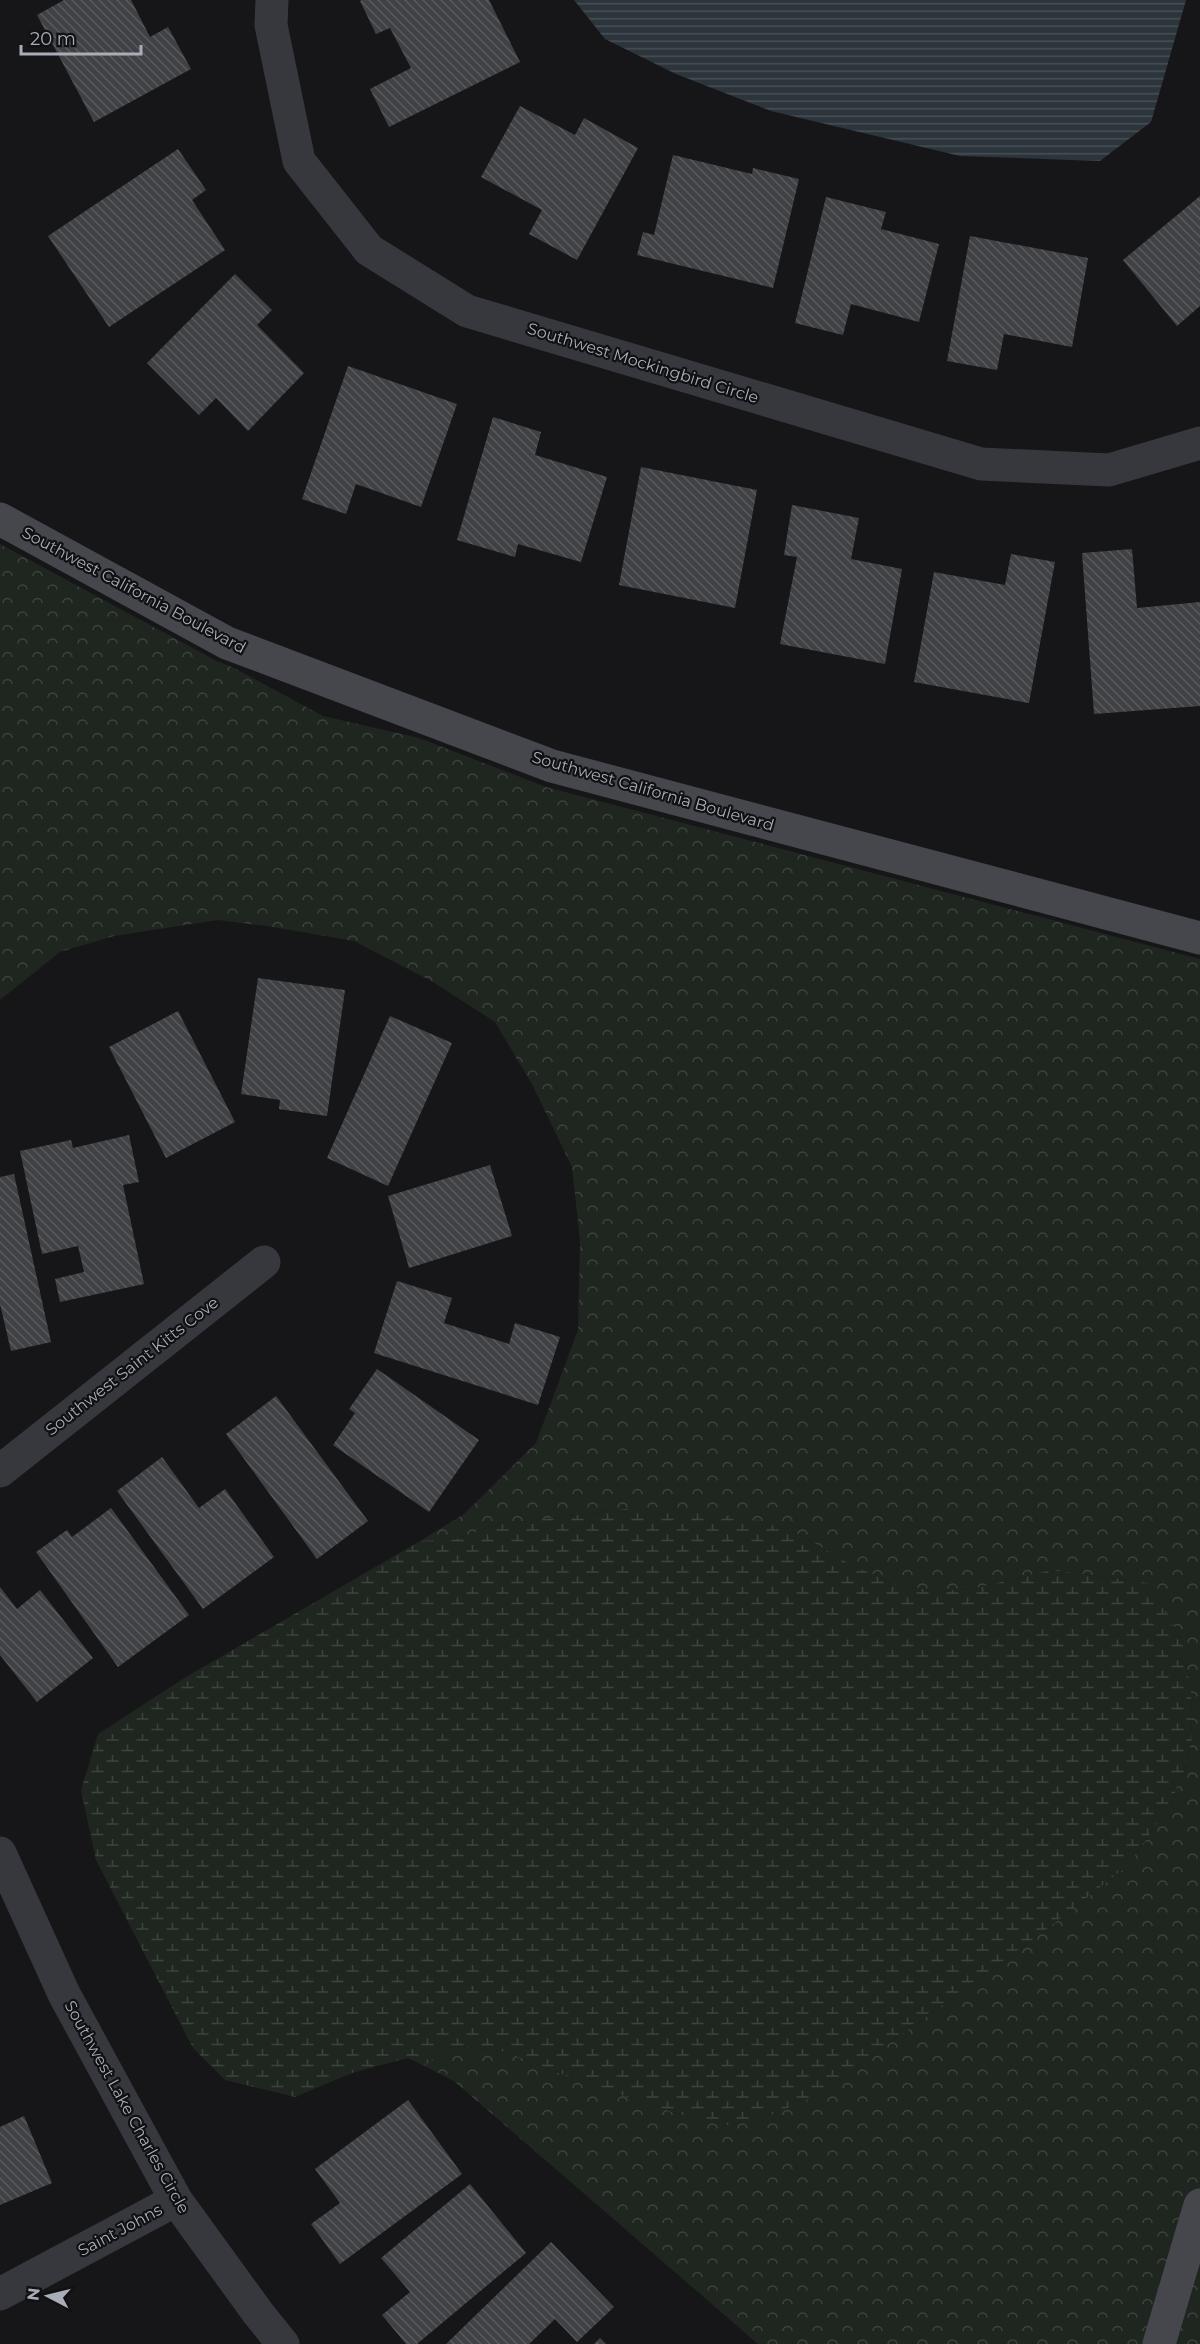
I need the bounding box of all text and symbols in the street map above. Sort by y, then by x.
scale bar [21,18,141,56]
text: 20 m [30,28,76,50]
street label: Southwest Mockingbird Circle [525,319,761,407]
street label: Southwest California Boulevard [19,523,249,657]
street label: Southwest California Boulevard [530,747,776,835]
street label: Southwest Saint Kitts Cove [42,1293,222,1439]
street label: Southwest Lake Charles Circle [60,1997,194,2217]
street label: Saint Johns [75,2200,165,2260]
north arrow [18,2266,78,2326]
text: N [23,2287,44,2302]

